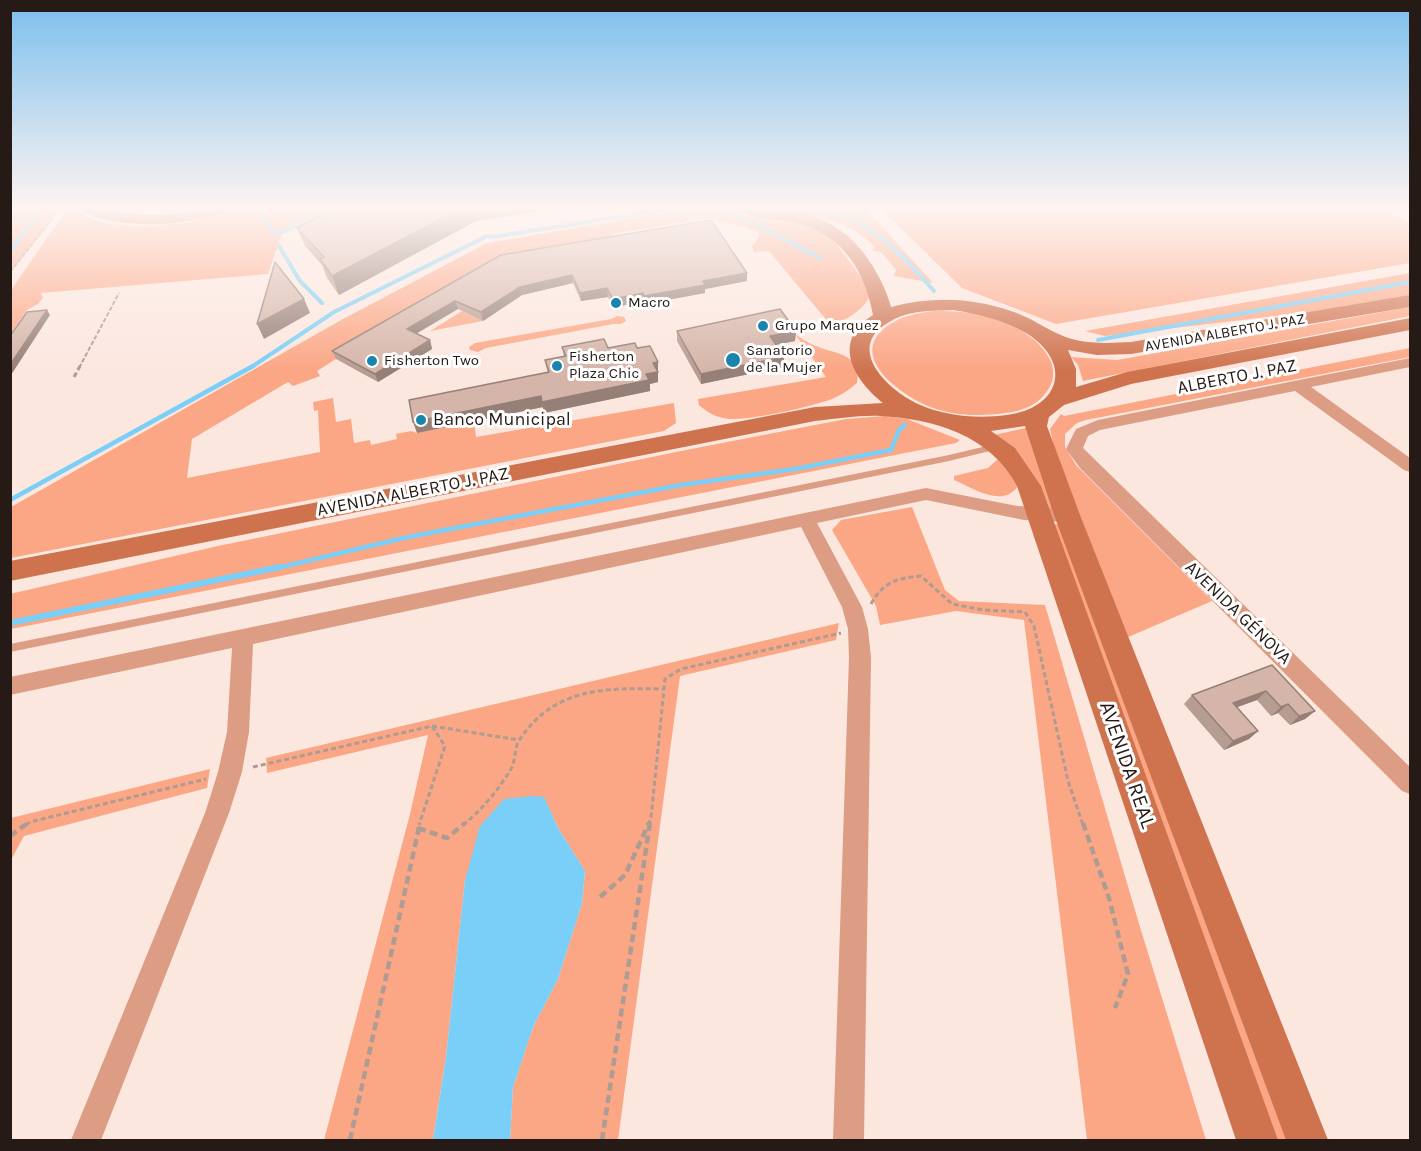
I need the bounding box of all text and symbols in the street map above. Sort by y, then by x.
place label: Macro [628,294,670,312]
marker: Macro [609,296,623,310]
street label: AVENIDA ALBERTO J. PAZ [1143,310,1307,356]
place label: Grupo Marquez [775,317,879,335]
marker: Grupo Marquez [756,319,770,333]
place label: Sanatorio de la Mujer [746,342,822,377]
place label: Fisherton Plaza Chic [569,348,639,383]
marker: Sanatorio de la Mujer [724,351,742,369]
place label: Fisherton Two [384,352,479,370]
marker: Fisherton Two [365,354,379,368]
street label: ALBERTO J. PAZ [1176,355,1298,399]
marker: Fisherton Plaza Chic [550,359,564,373]
place label: Banco Municipal [433,409,571,431]
marker: Banco Municipal [414,413,428,427]
street label: AVENIDA ALBERTO J. PAZ [315,463,511,521]
street label: AVENIDA GÉNOVA [1180,557,1296,669]
street label: AVENIDA REAL [1093,698,1161,832]

